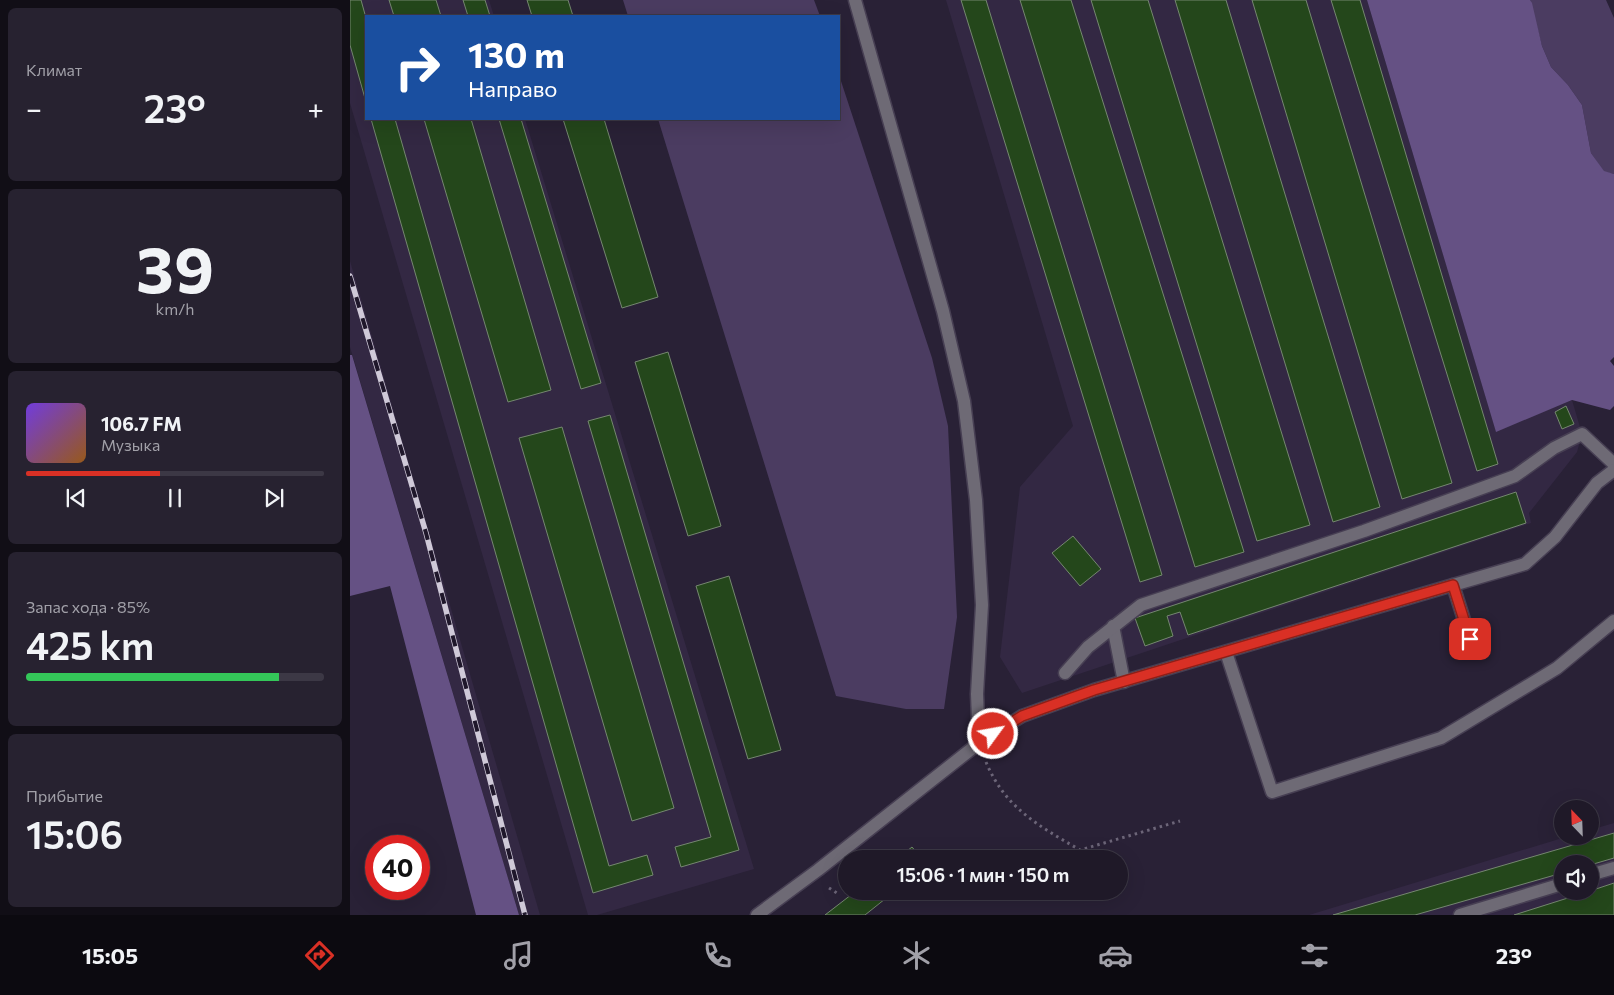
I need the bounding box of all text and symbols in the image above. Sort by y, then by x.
text: 130 m [468,32,565,75]
icon: right [385,35,450,100]
text: Климат [26,60,82,79]
text: Направо [468,75,558,102]
text: 23° [144,84,206,131]
text: − [26,91,42,125]
text: + [308,91,324,125]
text: 39 [136,227,214,306]
text: km/h [156,299,194,318]
text: 106.7 FM [101,412,182,435]
text: Музыка [101,435,160,454]
icon: previous [62,484,90,512]
icon: pause [161,484,189,512]
icon: next [260,484,288,512]
text: Запас хода · 85% [26,597,150,616]
pin [1449,618,1491,660]
text: 425 km [26,621,154,668]
icon: arrive [1456,625,1484,653]
position arrow [966,707,1018,759]
text: Прибытие [26,786,103,805]
north arrow [1554,800,1599,845]
map controls [1554,800,1599,900]
text: 15:06 [26,810,123,857]
speed limit sign: 40 [365,835,430,900]
button: sound [1554,855,1599,900]
text: 15:06 · 1 мин · 150 m [897,863,1069,886]
icon: directions [302,938,337,973]
icon: music [501,938,536,973]
icon: phone [700,938,735,973]
icon: climate [899,938,934,973]
icon: car [1098,938,1133,973]
icon: filters [1297,938,1332,973]
text: 15:05 [82,942,138,969]
text: 23° [1496,942,1532,969]

